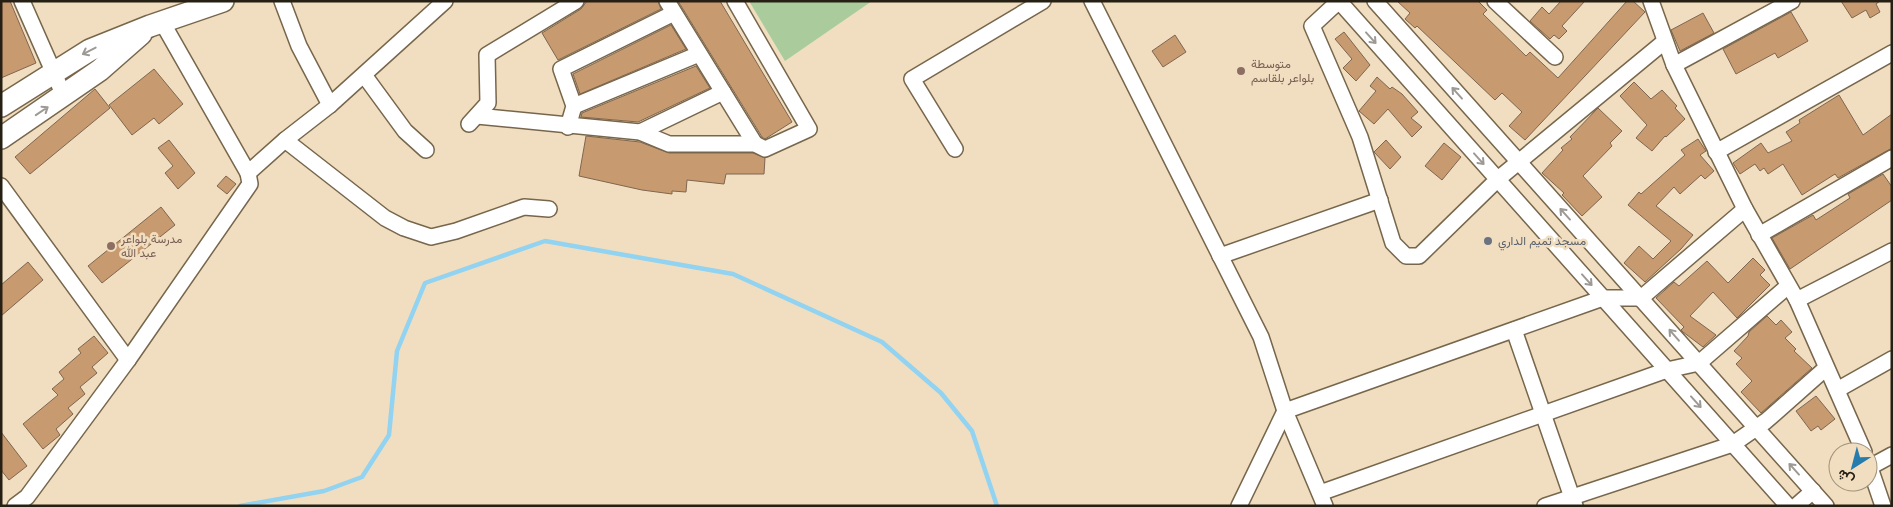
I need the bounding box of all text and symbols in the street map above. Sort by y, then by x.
one-way arrow [1366,31,1377,44]
one-way arrow [82,47,97,56]
place label: متوسطة بلواعر بلقاسم [1251,56,1314,86]
marker: متوسطة بلواعر بلقاسم [1235,65,1247,77]
one-way arrow [1451,87,1463,100]
one-way arrow [34,106,48,116]
one-way arrow [1474,152,1485,165]
one-way arrow [1560,208,1571,221]
place label: مدرسة بلواعر عبد الله [120,231,182,260]
place label: مسجد تميم الداري [1498,233,1586,251]
marker: مسجد تميم الداري [1482,235,1494,247]
marker: مدرسة بلواعر عبد الله [105,240,117,252]
one-way arrow [1582,274,1593,287]
one-way arrow [1668,329,1680,342]
one-way arrow [1690,395,1701,408]
north arrow [1828,442,1878,492]
one-way arrow [1788,463,1799,476]
text: ش [1833,465,1857,490]

